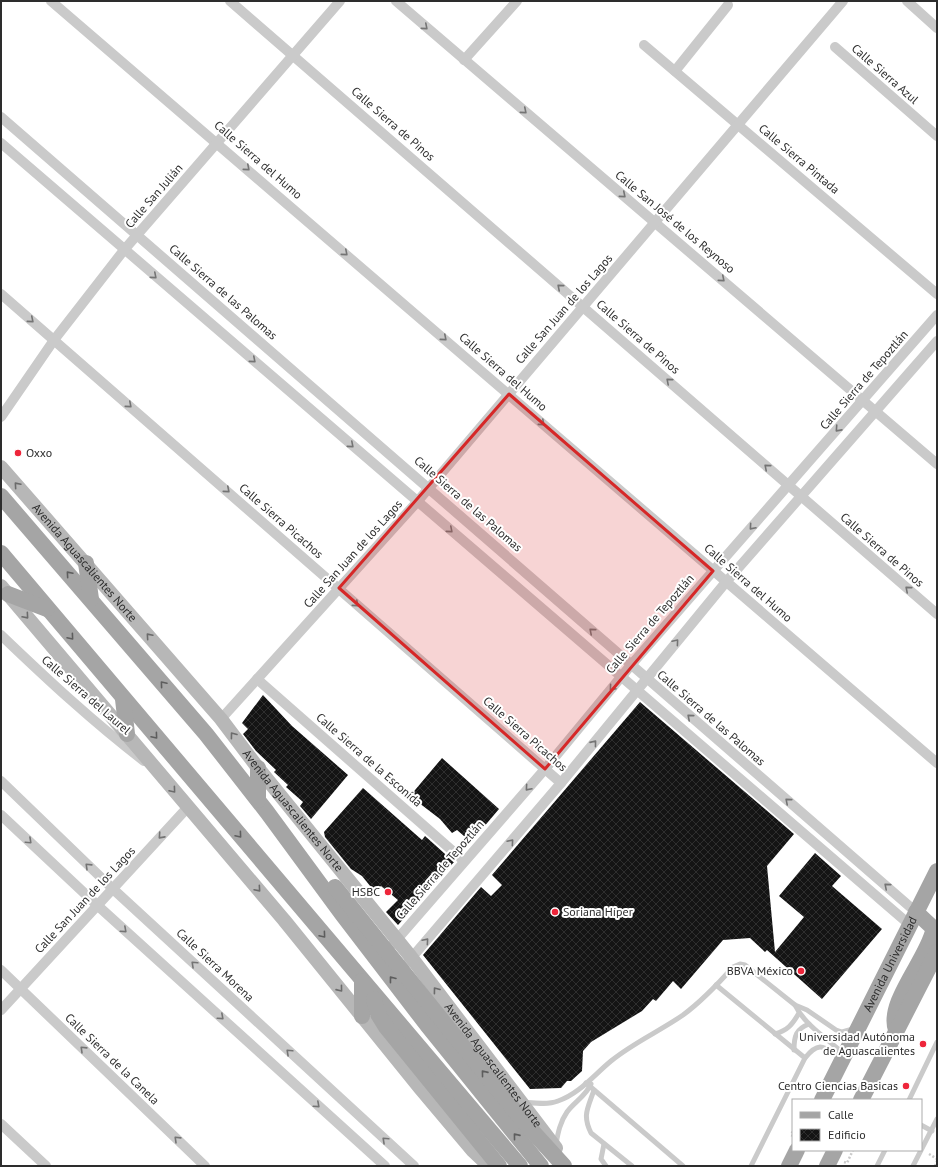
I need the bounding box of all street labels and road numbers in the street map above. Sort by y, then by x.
street label: Calle Sierra Azul [849,41,922,107]
street label: Calle Sierra de Pinos [349,83,438,164]
street label: Calle Sierra del Humo [211,117,305,202]
street label: Calle Sierra Pintada [756,120,843,197]
street label: Calle San Julián [122,160,186,231]
street label: Calle San José de los Reynoso [612,167,738,276]
street label: Calle Sierra de las Palomas [166,241,280,343]
street label: Calle San Juan de los Lagos [512,251,615,367]
street label: Calle Sierra de Pinos [594,296,683,377]
street label: Calle Sierra de Tepoztlán [816,327,911,432]
street label: Calle Sierra del Humo [456,329,550,414]
street label: Calle Sierra de las Palomas [411,453,525,555]
street label: Calle Sierra Picachos [236,480,327,561]
street label: Calle San Juan de los Lagos [300,496,405,611]
street label: Avenida Aguascalientes Norte [29,500,141,625]
street label: Calle Sierra de Pinos [838,509,927,590]
street label: Calle Sierra del Humo [701,540,795,625]
street label: Calle Sierra de Tepoztlán [602,571,697,676]
street label: Calle Sierra del Laurel [39,652,134,738]
street label: Calle Sierra de las Palomas [654,667,768,769]
street label: Calle Sierra Picachos [480,693,571,774]
street label: Calle Sierra de la Esconida [313,709,425,810]
street label: Avenida Aguascalientes Norte [240,746,347,874]
street label: Calle Sierra de Tepoztlán [392,817,487,922]
street label: Calle San Juan de los Lagos [31,843,138,956]
street label: Avenida Universidad [860,914,920,1014]
street label: Calle Sierra Morena [173,925,257,1004]
street label: Avenida Aguascalientes Norte [442,1000,546,1130]
street label: Calle Sierra de la Canela [62,1010,163,1107]

